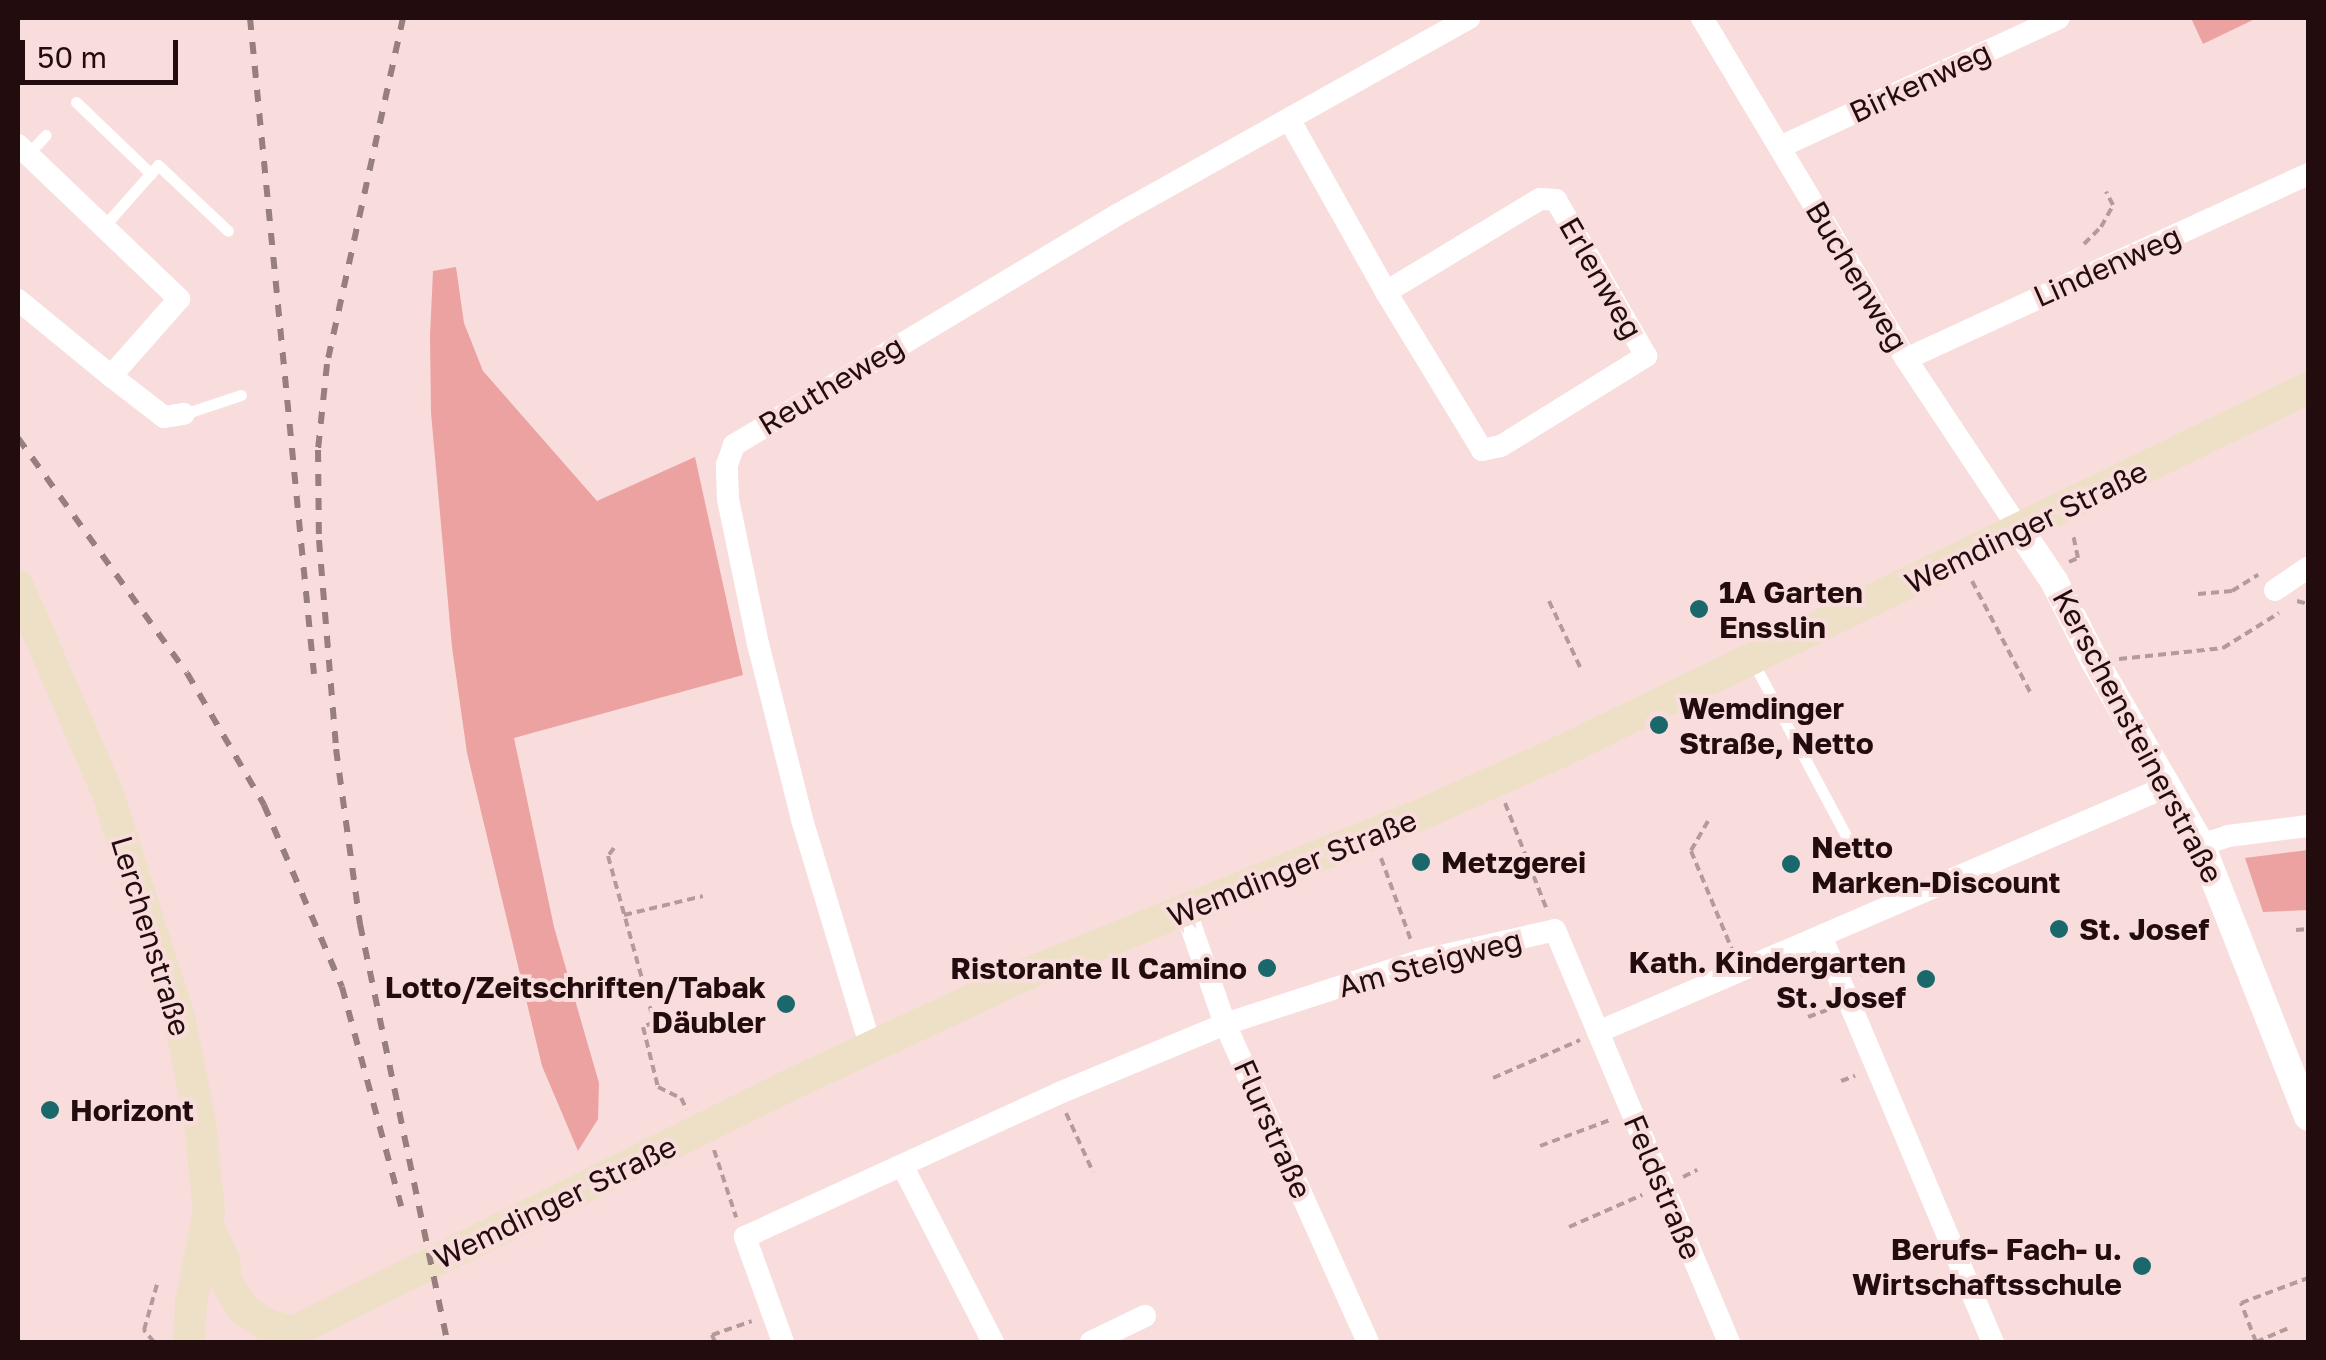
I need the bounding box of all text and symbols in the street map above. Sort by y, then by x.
scale bar [25,20,182,82]
street label: Birkenweg [1844,34,1996,130]
text: 50 m [37,39,107,75]
street label: Buchenweg [1798,195,1916,357]
street label: Erlenweg [1552,211,1650,345]
street label: Lindenweg [2028,218,2186,314]
street label: Reutheweg [752,328,910,442]
street label: Wemdinger Straße [1899,453,2153,601]
place label: 1A Garten Ensslin [1719,574,1863,644]
street label: Kerschensteinerstraße [2045,583,2231,889]
marker: 1A Garten Ensslin [1688,598,1710,620]
place label: Wemdinger Straße, Netto [1679,690,1874,760]
marker: Wemdinger Straße, Netto [1648,714,1670,736]
street label: Wemdinger Straße [1162,802,1422,934]
place label: Netto Marken-Discount [1811,829,2061,900]
street label: Lerchenstraße [103,832,199,1040]
place label: Metzgerei [1441,844,1586,880]
marker: Metzgerei [1410,851,1432,873]
marker: Netto Marken-Discount [1780,853,1802,875]
place label: St. Josef [2079,911,2209,947]
marker: St. Josef [2048,918,2070,940]
street label: Am Steigweg [1334,921,1526,1005]
place label: Kath. Kindergarten St. Josef [1628,944,1906,1014]
place label: Ristorante Il Camino [950,950,1247,986]
marker: Ristorante Il Camino [1256,957,1278,979]
marker: Kath. Kindergarten St. Josef [1915,968,1937,990]
place label: Lotto/Zeitschriften/Tabak Däubler [385,969,766,1040]
marker: Lotto/Zeitschriften/Tabak Däubler [775,993,797,1015]
street label: Flurstraße [1226,1054,1320,1204]
place label: Horizont [70,1092,194,1128]
marker: Horizont [39,1099,61,1121]
street label: Feldstraße [1616,1109,1710,1265]
street label: Wemdinger Straße [428,1128,682,1276]
place label: Berufs- Fach- u. Wirtschaftsschule [1852,1231,2122,1302]
marker: Berufs- Fach- u. Wirtschaftsschule [2131,1255,2153,1277]

